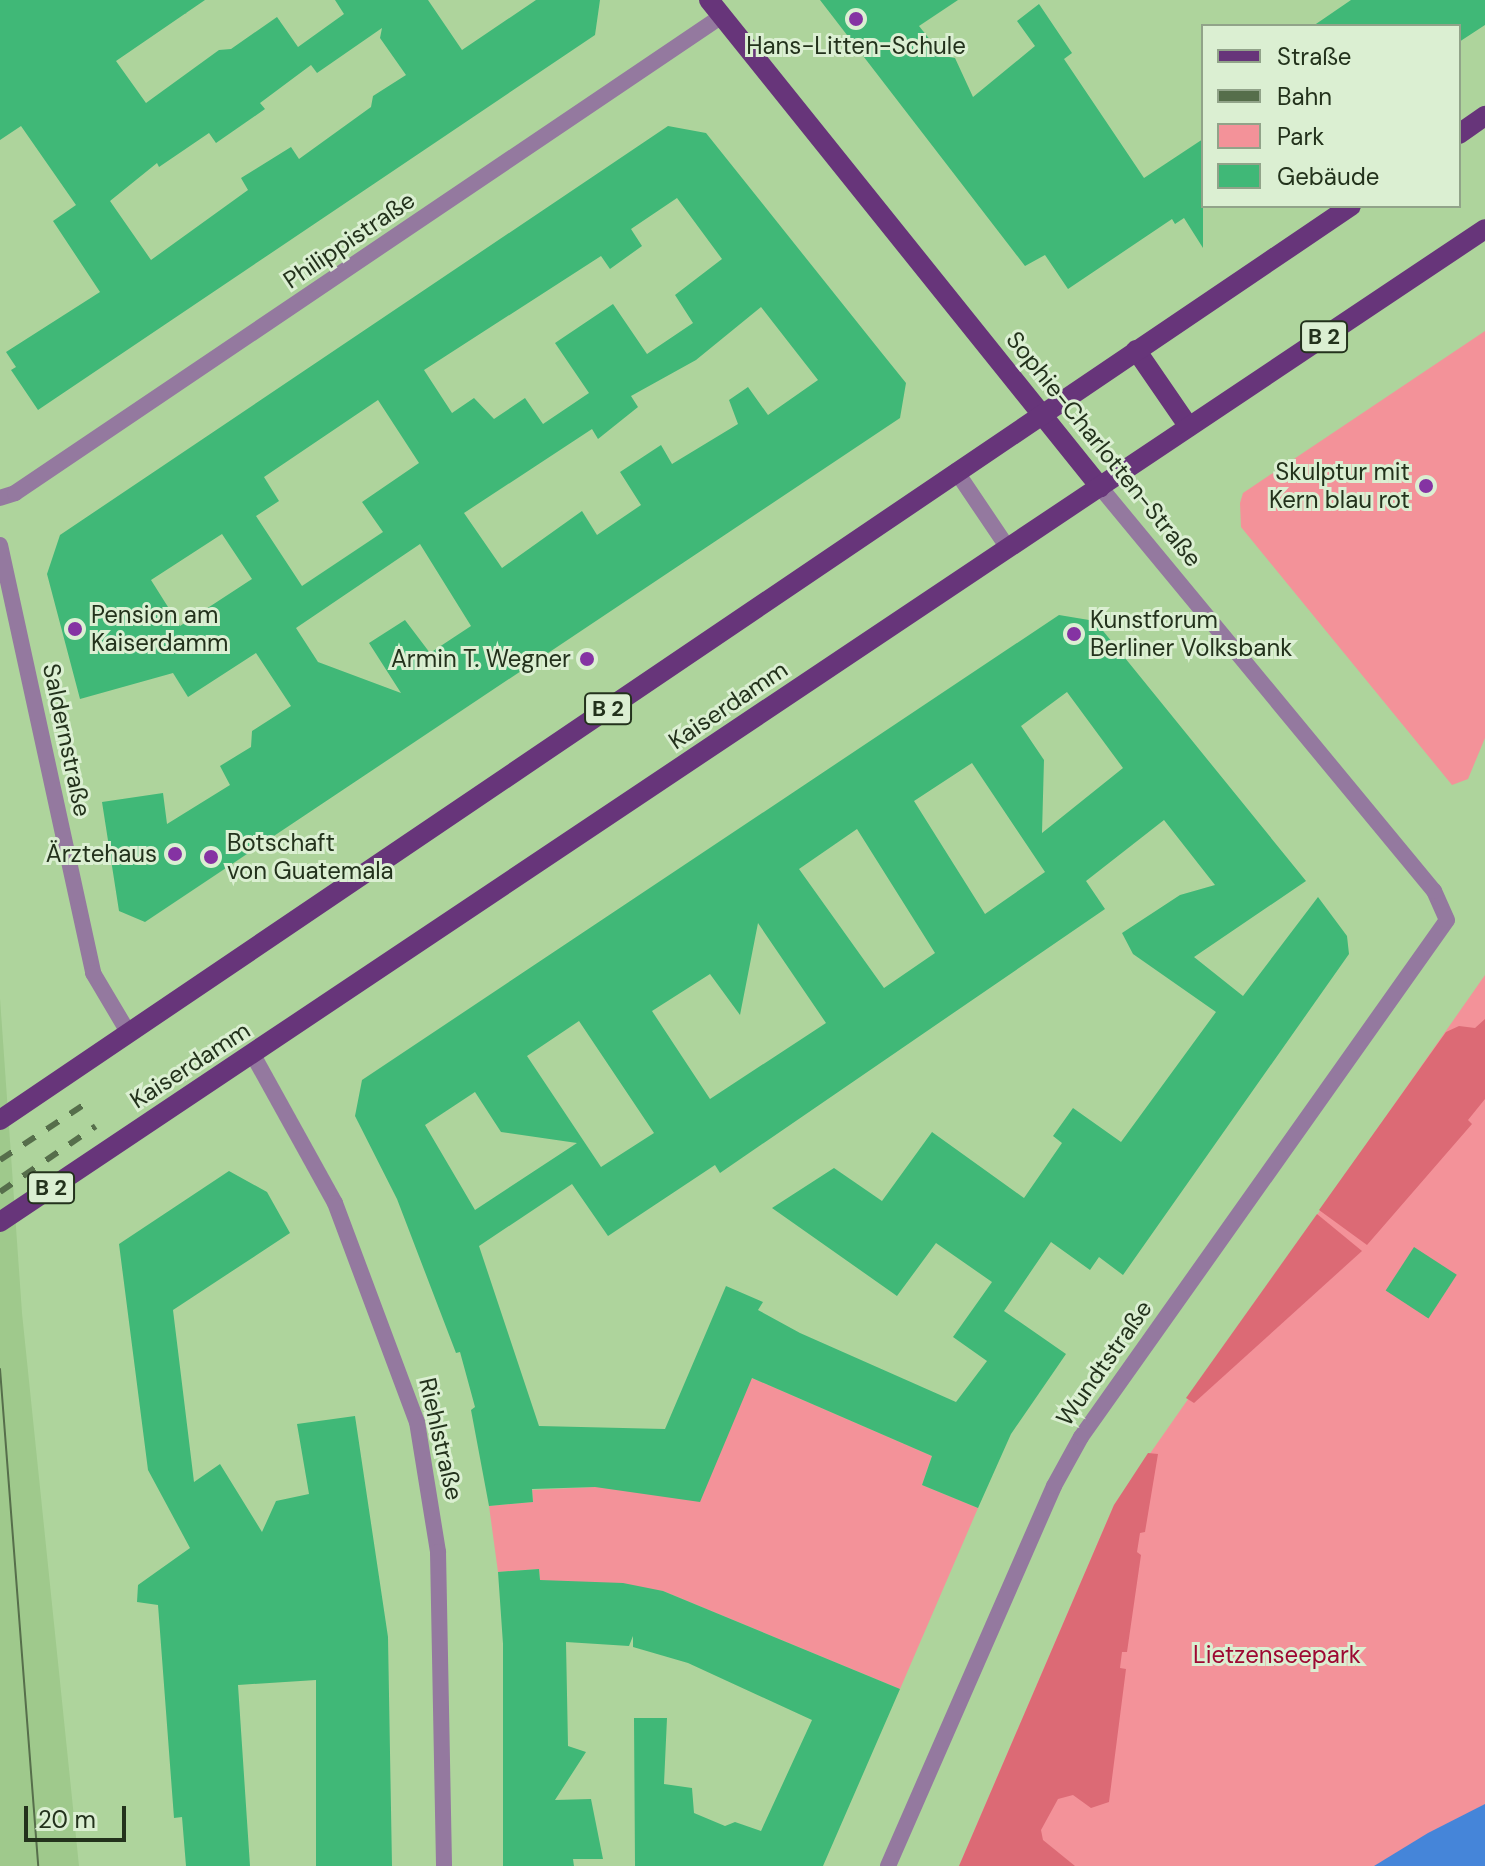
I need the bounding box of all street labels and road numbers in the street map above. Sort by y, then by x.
street label: Philippistraße [278,185,420,295]
road number: B 2 [1300,319,1348,355]
street label: Sophie-Charlotten-Straße [1000,325,1208,573]
street label: Kaiserdamm [663,655,793,755]
street label: Saldernstraße [37,661,97,819]
road number: B 2 [584,691,632,727]
street label: Kaiserdamm [125,1016,255,1114]
road number: B 2 [27,1170,75,1206]
street label: Wundtstraße [1050,1295,1158,1431]
street label: Riehlstraße [413,1375,469,1503]

